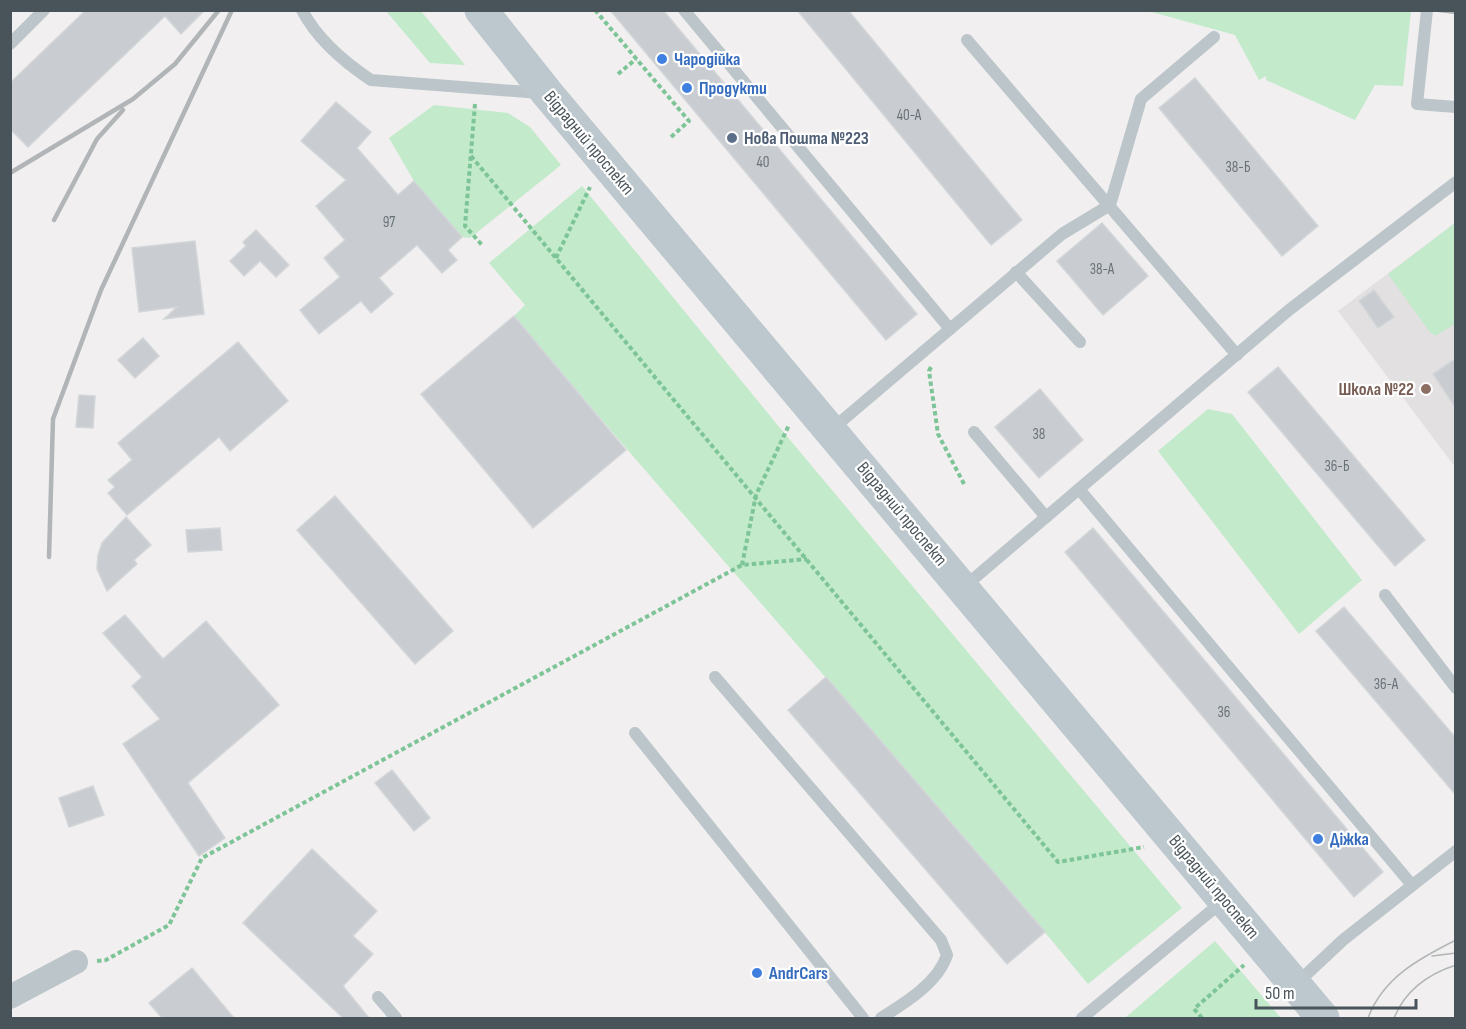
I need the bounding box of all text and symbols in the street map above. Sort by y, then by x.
place label: Чародійка [674,49,740,70]
marker: Чародійка [655,52,669,66]
place label: Продукти [699,78,767,99]
marker: Продукти [680,81,694,95]
street label: Відрадний проспект [539,87,639,199]
house number: 40-А [897,106,922,125]
place label: Нова Пошта №223 [744,128,869,149]
marker: Нова Пошта №223 [725,131,739,145]
house number: 40 [757,153,769,172]
house number: 38-Б [1226,158,1251,177]
house number: 97 [383,213,395,232]
house number: 38-А [1090,260,1115,279]
place label: Школа №22 [1338,379,1414,400]
marker: Школа №22 [1419,382,1433,396]
house number: 38 [1033,425,1045,444]
house number: 36-Б [1325,457,1350,476]
street label: Відрадний проспект [852,458,952,570]
house number: 36-А [1374,675,1399,694]
house number: 36 [1218,703,1230,722]
place label: Діжка [1330,829,1369,850]
street label: Відрадний проспект [1164,831,1264,943]
marker: Діжка [1311,832,1325,846]
place label: AndrCars [768,963,828,984]
marker: AndrCars [750,966,764,980]
scale bar [1256,972,1416,1010]
text: 50 m [1265,983,1295,1004]

